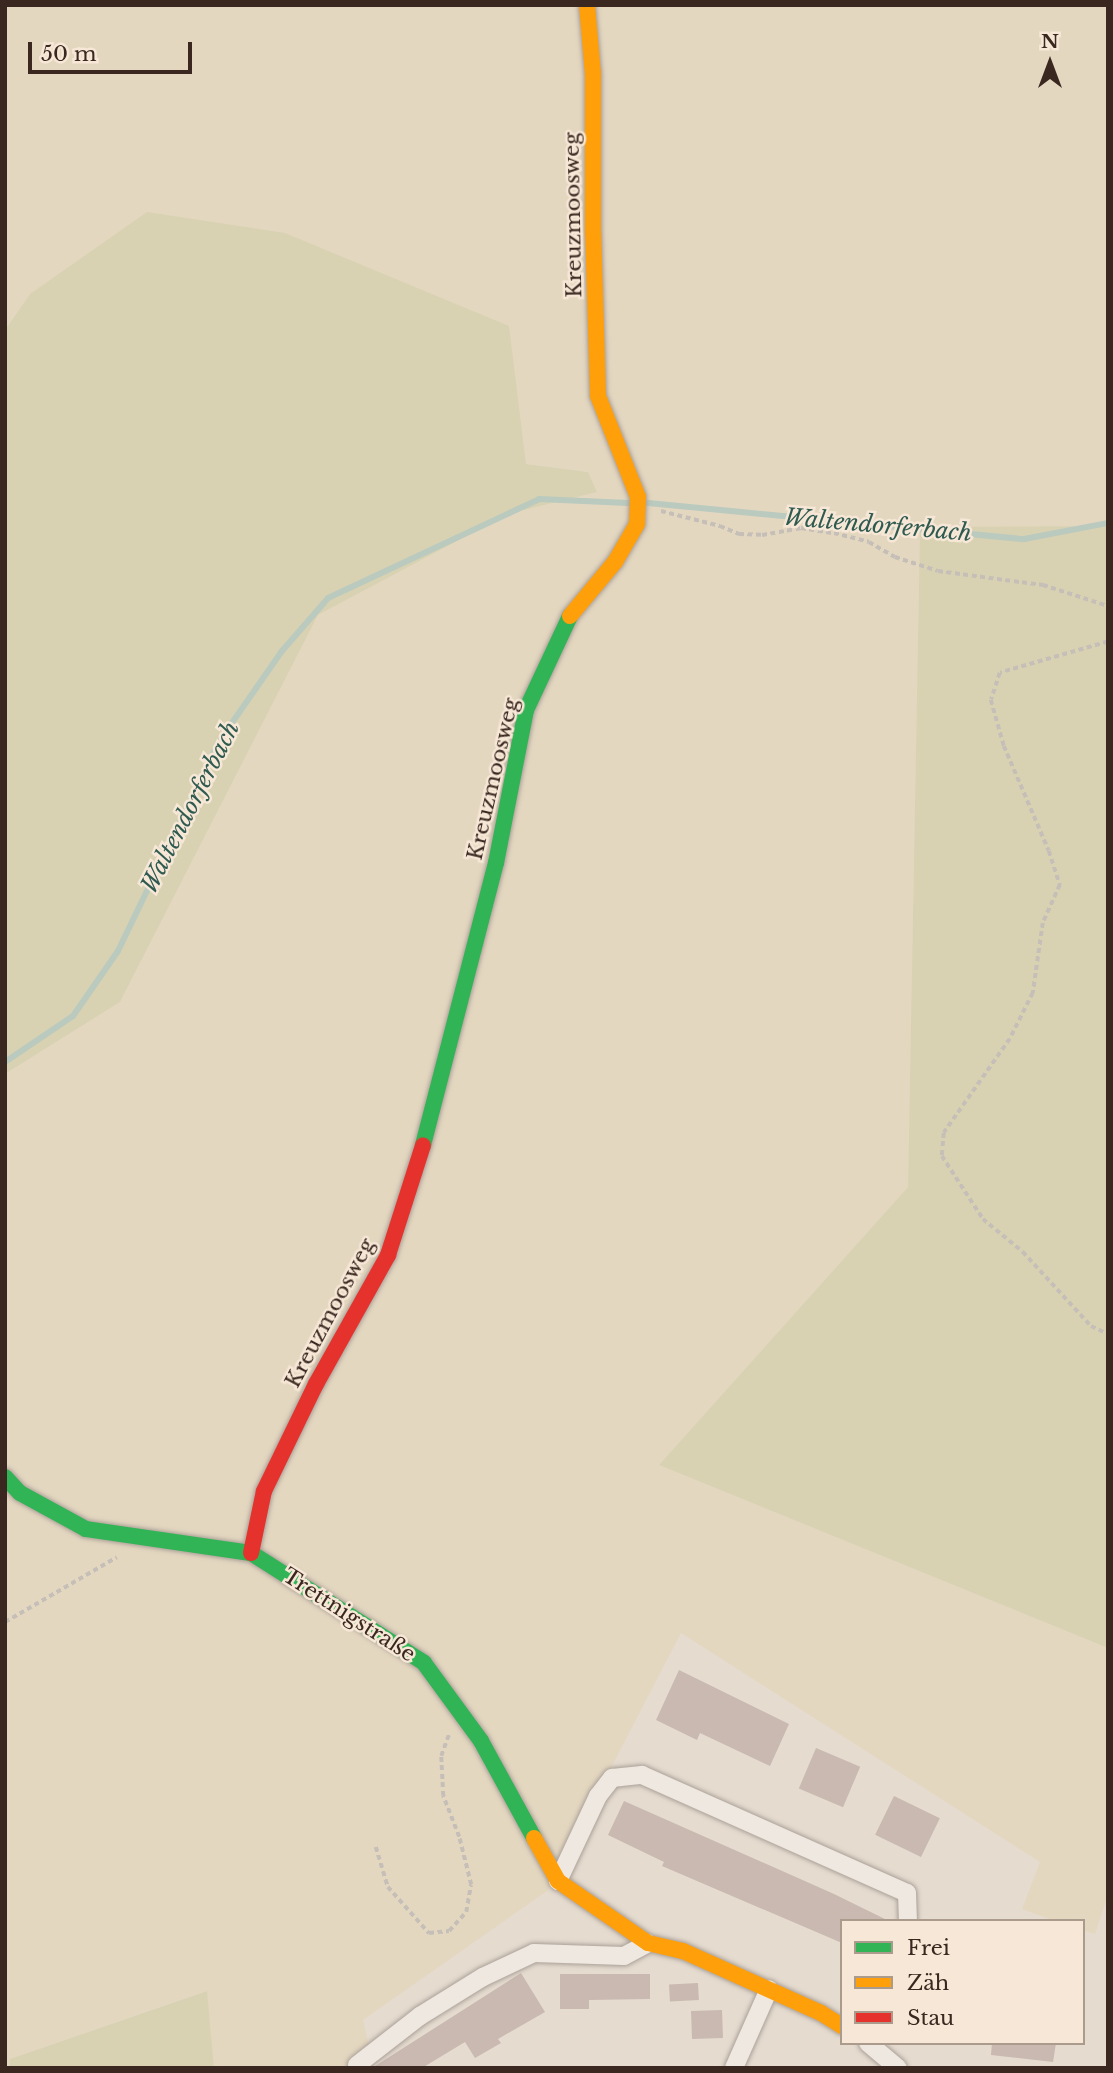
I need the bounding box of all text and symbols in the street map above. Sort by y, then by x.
scale bar [32,28,196,72]
north arrow [1015,28,1085,98]
text: N [1041,30,1059,53]
text: 50 m [41,41,96,67]
street label: Kreuzmoosweg [559,132,587,298]
water label: Waltendorferbach [783,503,973,547]
street label: Kreuzmoosweg [462,696,524,862]
water label: Waltendorferbach [135,717,245,897]
street label: Kreuzmoosweg [280,1234,380,1392]
street label: Trettnigstraße [278,1563,420,1667]
legend [840,1919,1085,2045]
text: Frei [907,1935,950,1961]
text: Zäh [907,1970,949,1996]
text: Stau [907,2005,954,2031]

